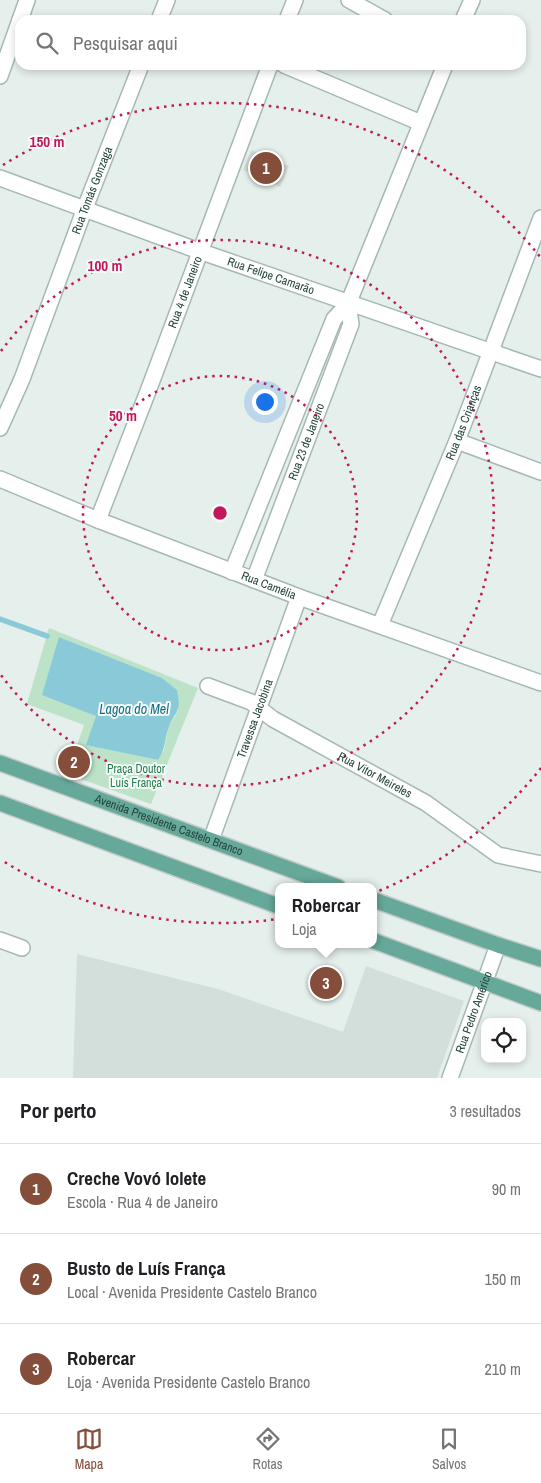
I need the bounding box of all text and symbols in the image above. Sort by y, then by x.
search box [15,15,526,70]
icon: search [33,29,61,57]
text: Pesquisar aqui [73,30,178,56]
text: 150 m [30,131,64,152]
street label: Rua Tomás Gonzaga [68,144,116,236]
pin: 1 [250,149,282,187]
street label: Rua Felipe Camarão [225,253,317,298]
street label: Rua 4 de Janeiro [164,254,206,330]
text: 100 m [88,255,122,276]
street label: Rua das Crianças [442,383,485,462]
your location [252,389,278,415]
street label: Rua 23 de Janeiro [285,401,328,482]
text: 50 m [109,405,137,426]
centre of rings [211,504,229,522]
street label: Rua Camélia [239,568,299,603]
street label: Travessa Jacobina [233,677,277,760]
water label: Lagoa do Mel [99,700,169,718]
pin: 2 [58,743,90,781]
street label: Rua Vitor Meireles [335,748,415,802]
park label: Praça Doutor Luís França [107,761,166,791]
street label: Avenida Presidente Castelo Branco [92,790,245,859]
popup [275,883,377,948]
text: Robercar [292,892,360,918]
text: Loja [292,918,317,940]
pin: 3 [310,964,342,1002]
street label: Rua Pedro Américo [452,969,496,1055]
map controls [481,1018,526,1063]
button: locate [481,1018,526,1063]
text: Por perto [20,1096,97,1125]
text: 3 resultados [450,1100,521,1122]
text: Creche Vovó Iolete [67,1165,206,1191]
text: 1 [32,1178,40,1200]
text: 90 m [492,1178,521,1200]
text: Escola · Rua 4 de Janeiro [67,1191,218,1213]
text: Busto de Luís França [67,1255,225,1281]
text: 2 [32,1268,40,1290]
text: 150 m [485,1268,521,1290]
text: Local · Avenida Presidente Castelo Branco [67,1281,317,1303]
text: Robercar [67,1345,135,1371]
text: 3 [32,1358,40,1380]
text: 210 m [485,1358,521,1380]
text: Loja · Avenida Presidente Castelo Branco [67,1371,310,1393]
tab: Mapa [75,1425,103,1473]
tab: Rotas [253,1425,283,1473]
tab: Salvos [432,1425,466,1473]

